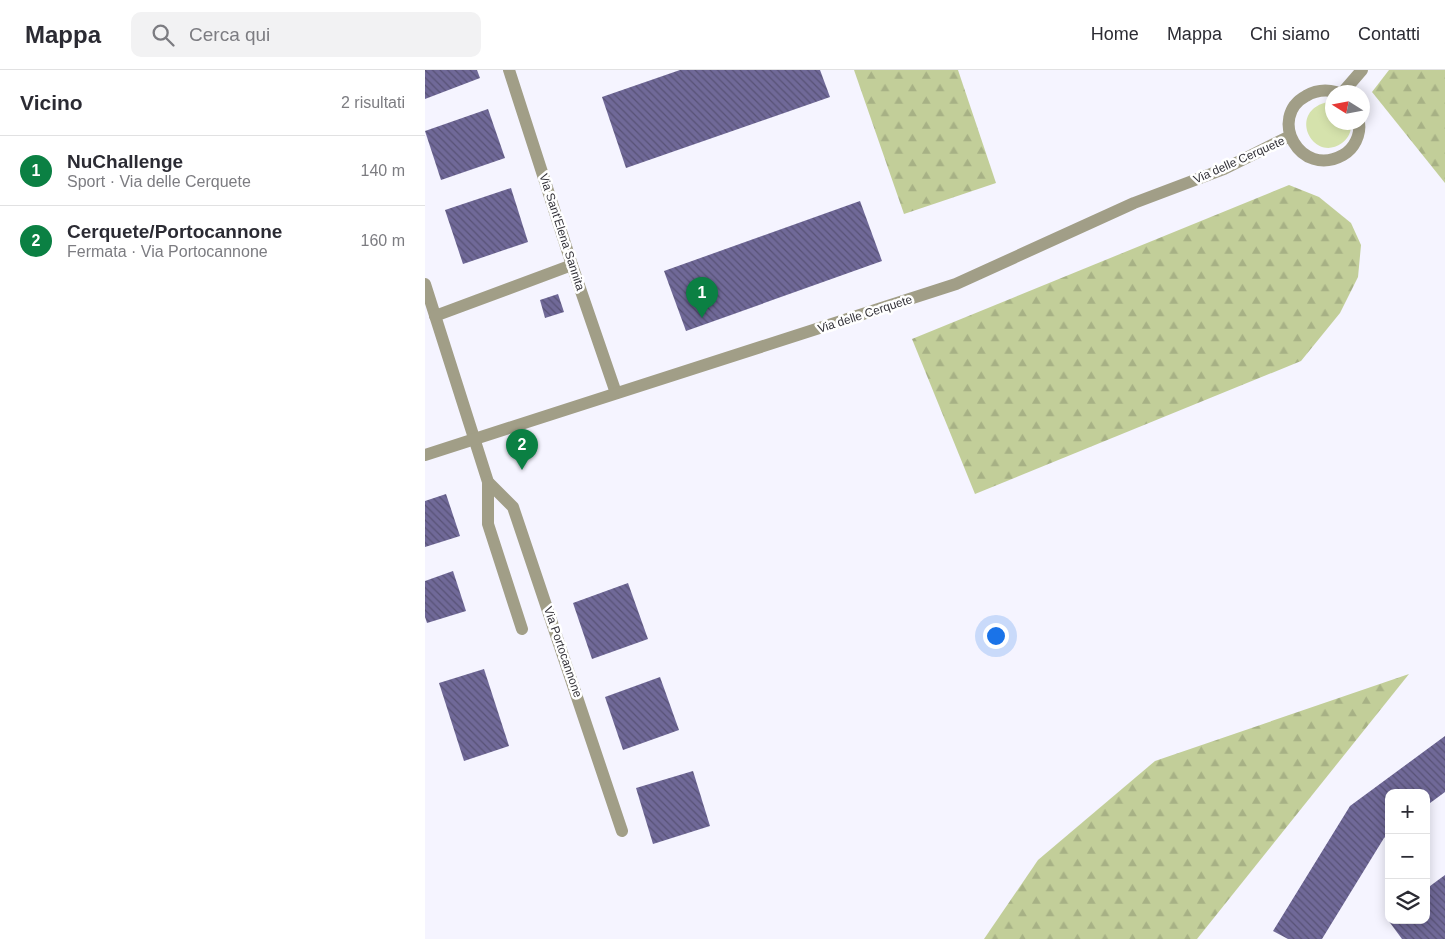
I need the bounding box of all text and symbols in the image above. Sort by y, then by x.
search box [131,12,481,57]
text: Mappa [25,21,101,48]
icon: search [149,21,177,49]
text: Cerca qui [189,24,270,45]
text: Home [1091,24,1139,44]
text: Mappa [1167,24,1222,44]
text: Chi siamo [1250,24,1330,44]
text: Contatti [1358,24,1420,44]
north arrow [1325,85,1370,130]
text: Vicino [20,91,83,114]
text: 2 risultati [341,94,405,111]
street label: Via delle Cerquete [1191,133,1287,186]
text: NuChallenge [67,151,183,172]
text: 1 [32,162,40,179]
text: 140 m [361,162,405,179]
street label: Via Sant'Elena Sannita [536,172,588,293]
text: Sport · Via delle Cerquete [67,173,251,190]
text: Cerquete/Portocannone [67,221,282,242]
text: 2 [32,232,40,249]
text: 160 m [361,232,405,249]
text: Fermata · Via Portocannone [67,243,268,260]
pin: 1 [686,277,718,318]
street label: Via delle Cerquete [816,292,914,336]
pin: 2 [506,429,538,470]
street label: Via Portocannone [541,605,585,700]
your location [983,623,1009,649]
map controls [1385,789,1430,924]
button: + [1385,789,1430,834]
button: − [1385,834,1430,879]
button: layers [1385,879,1430,924]

